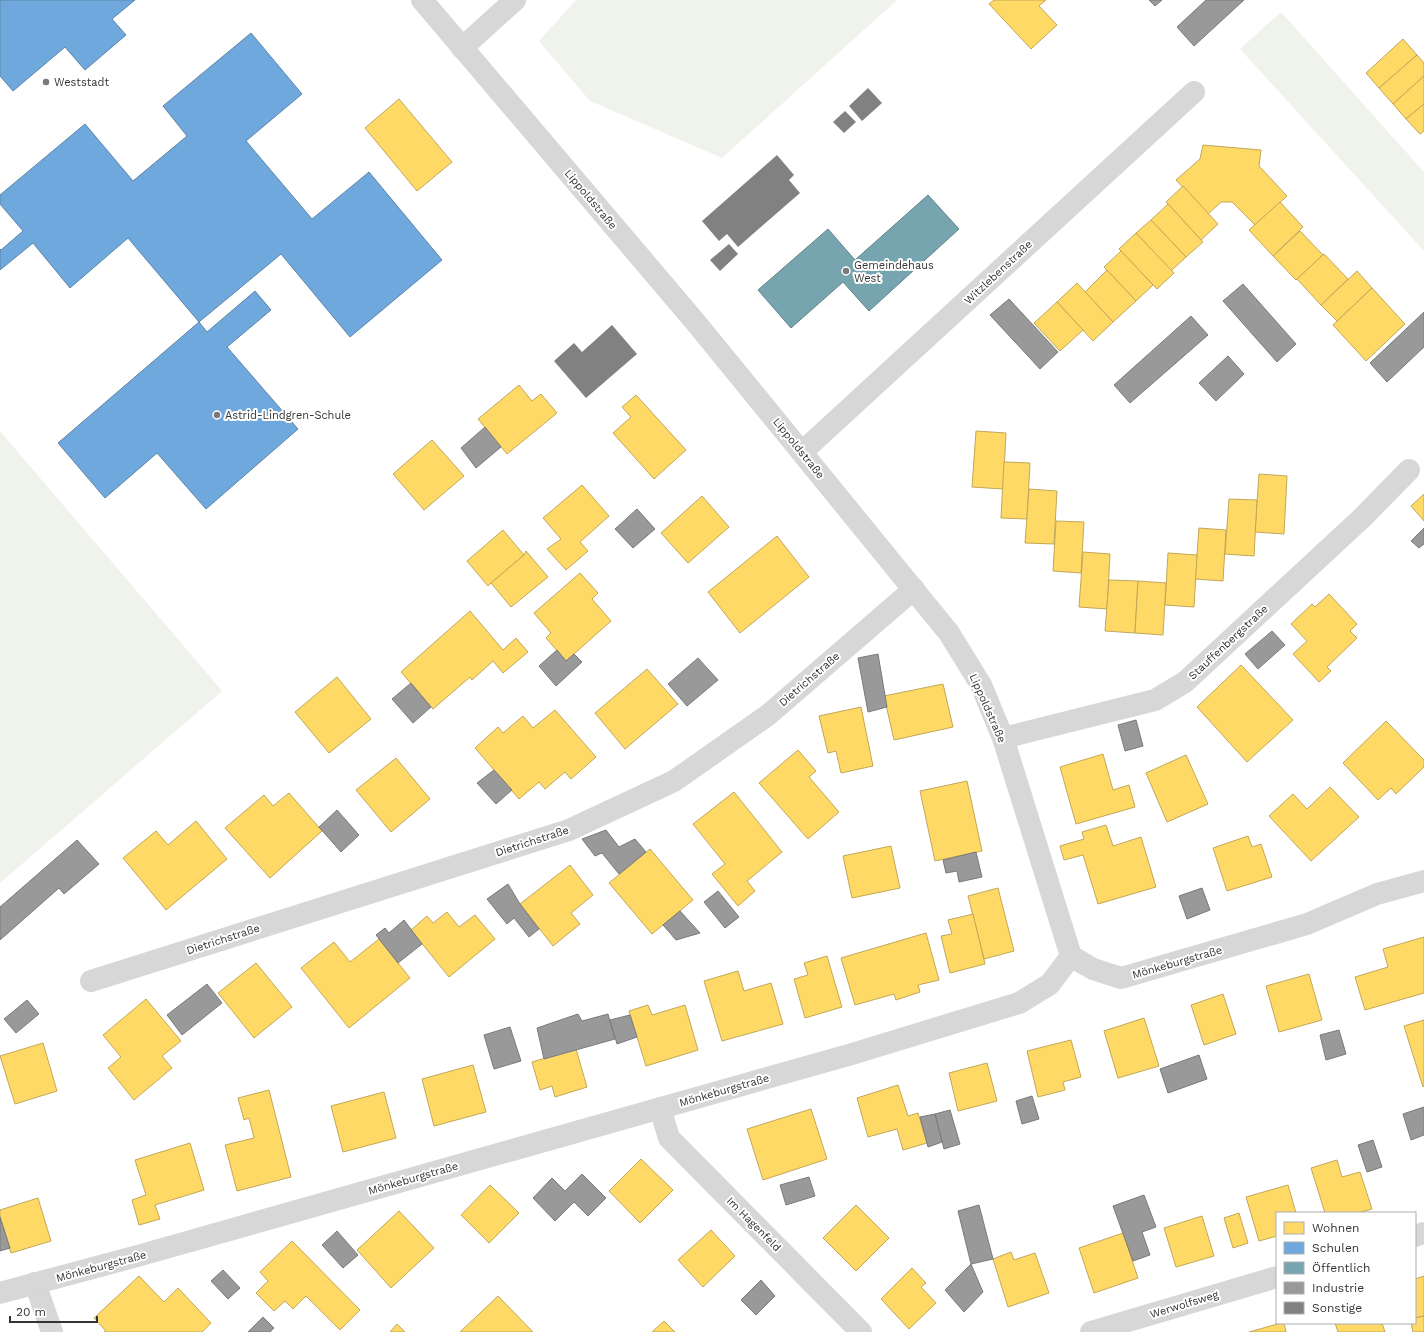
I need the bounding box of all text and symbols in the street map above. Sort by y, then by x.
place label: Weststadt [54,76,109,89]
marker: Weststadt [41,77,51,87]
street label: Lippoldstraße [562,167,619,232]
street label: Witzlebenstraße [962,238,1035,307]
place label: Gemeindehaus West [854,259,934,285]
marker: Gemeindehaus West [841,266,851,276]
place label: Astrid-Lindgren-Schule [225,409,351,422]
marker: Astrid-Lindgren-Schule [212,410,222,420]
street label: Lippoldstraße [770,415,827,481]
street label: Stauffenbergstraße [1186,602,1271,682]
street label: Dietrichstraße [776,650,842,709]
street label: Lippoldstraße [967,672,1009,745]
street label: Dietrichstraße [494,824,570,859]
street label: Dietrichstraße [185,922,261,957]
street label: Mönkeburgstraße [1131,943,1224,982]
street label: Mönkeburgstraße [678,1071,771,1110]
street label: Mönkeburgstraße [367,1159,460,1198]
street label: Im Hagenfeld [724,1195,783,1254]
legend [1276,1212,1416,1324]
text: Wohnen [1312,1221,1360,1235]
text: Schulen [1312,1241,1359,1255]
street label: Mönkeburgstraße [55,1248,148,1285]
text: Öffentlich [1312,1261,1371,1275]
text: Industrie [1312,1281,1364,1295]
street label: Werwolfsweg [1148,1288,1220,1321]
scale bar [10,1298,97,1324]
text: Sonstige [1312,1301,1362,1315]
text: 20 m [16,1305,46,1319]

